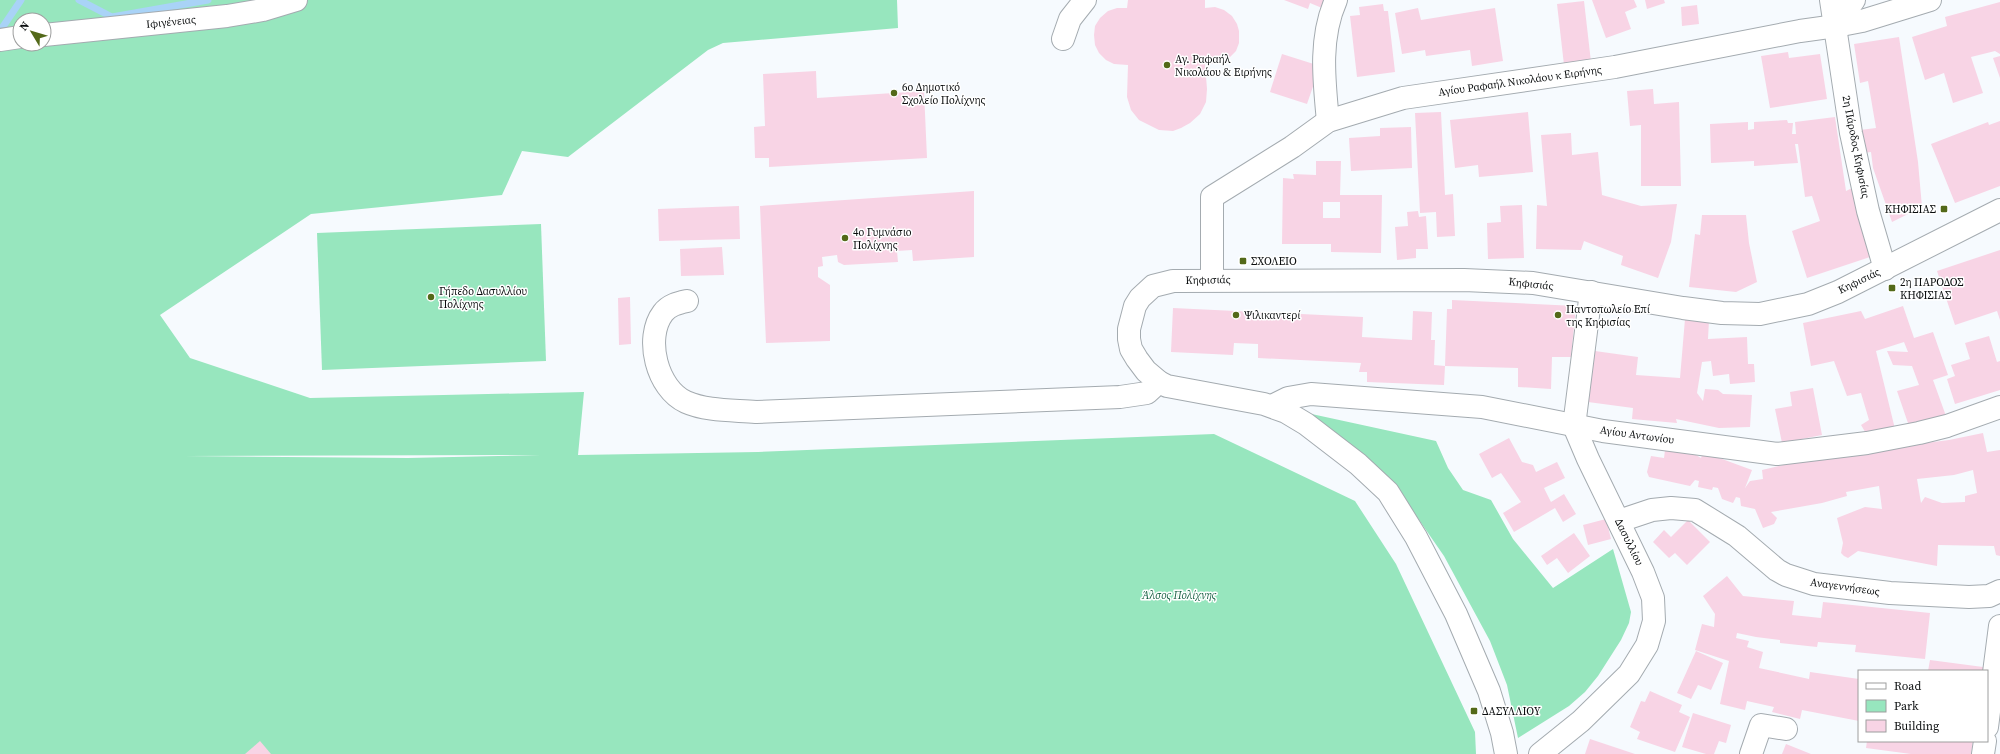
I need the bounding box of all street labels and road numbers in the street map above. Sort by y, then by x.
street label: Ιφιγένειας [145,12,197,32]
street label: Αγίου Ραφαήλ Νικολάου κ Ειρήνης [1437,62,1603,100]
street label: 2η Πάροδος Κηφισίας [1839,94,1873,200]
street label: Κηφισιάς [1835,264,1883,298]
street label: Κηφισιάς [1185,272,1231,288]
street label: Κηφισιάς [1508,274,1554,294]
street label: Αγίου Αντωνίου [1599,422,1675,448]
street label: Δασυλλίου [1611,516,1647,568]
street label: Αναγεννήσεως [1809,575,1881,599]

